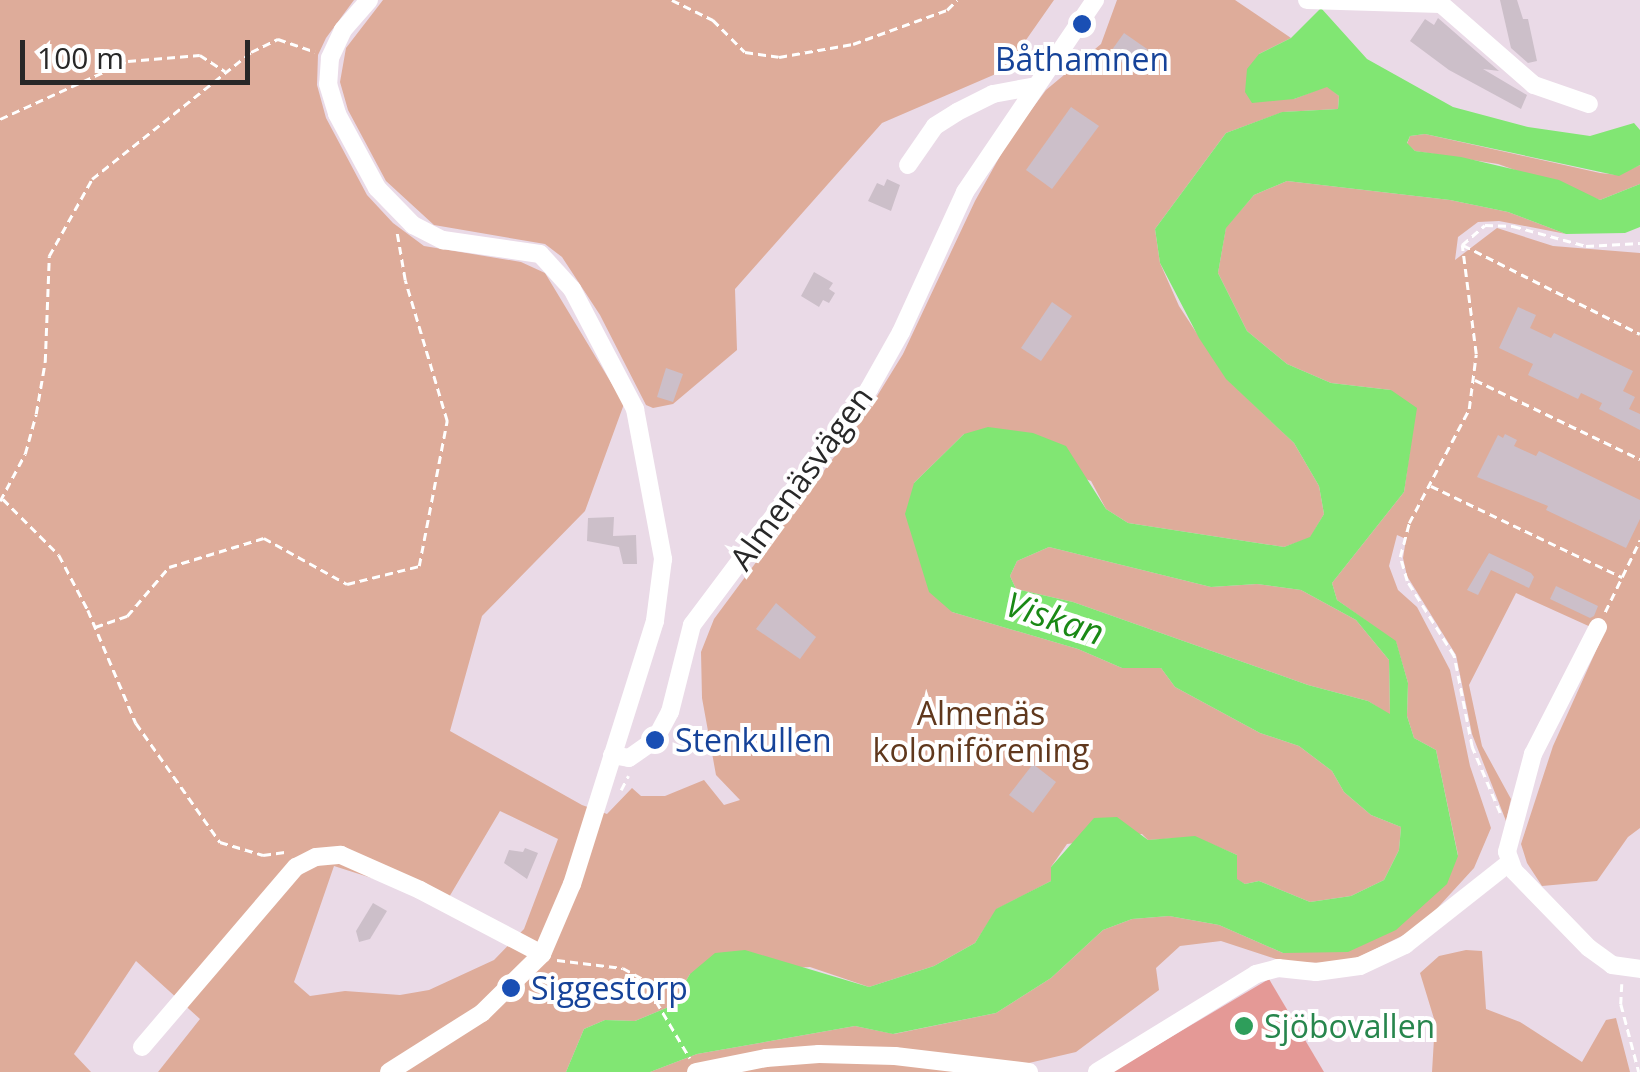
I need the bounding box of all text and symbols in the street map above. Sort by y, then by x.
marker: Båthamnen [1071,13,1093,35]
scale bar [25,20,255,82]
text: 100 m [37,37,124,78]
place label: Båthamnen [995,40,1169,78]
street label: Almenäsvägen [722,379,880,577]
water label: Viskan [1001,583,1109,653]
park label: Almenäs koloniförening [873,695,1089,770]
place label: Stenkullen [675,721,832,759]
marker: Stenkullen [644,729,666,751]
place label: Siggestorp [531,969,688,1007]
marker: Siggestorp [500,977,522,999]
place label: Sjöbovallen [1264,1007,1435,1045]
marker: Sjöbovallen [1233,1015,1255,1037]

